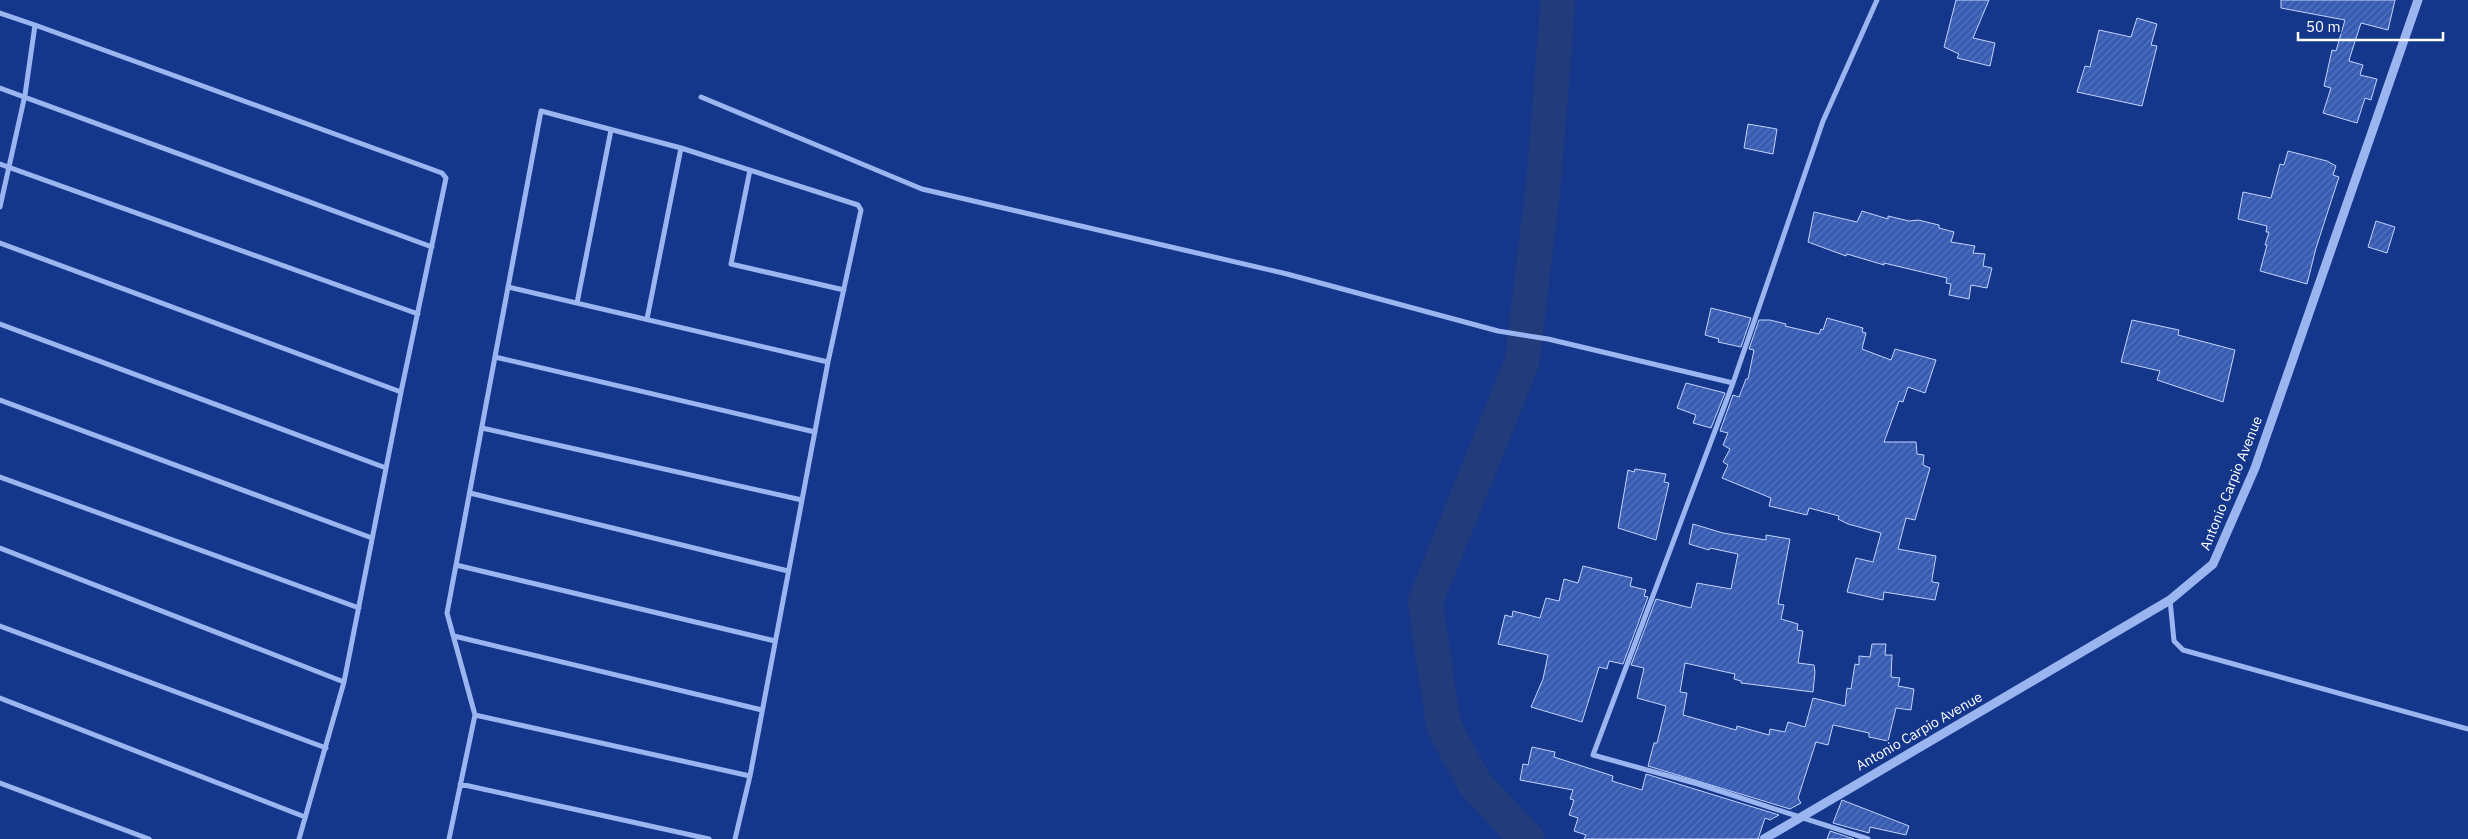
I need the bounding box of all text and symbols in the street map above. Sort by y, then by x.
scale bar [2298,10,2443,42]
text: 50 m [2306,17,2341,36]
street label: Antonio Carpio Avenue [2196,413,2266,553]
street label: Antonio Carpio Avenue [1853,687,1986,775]

